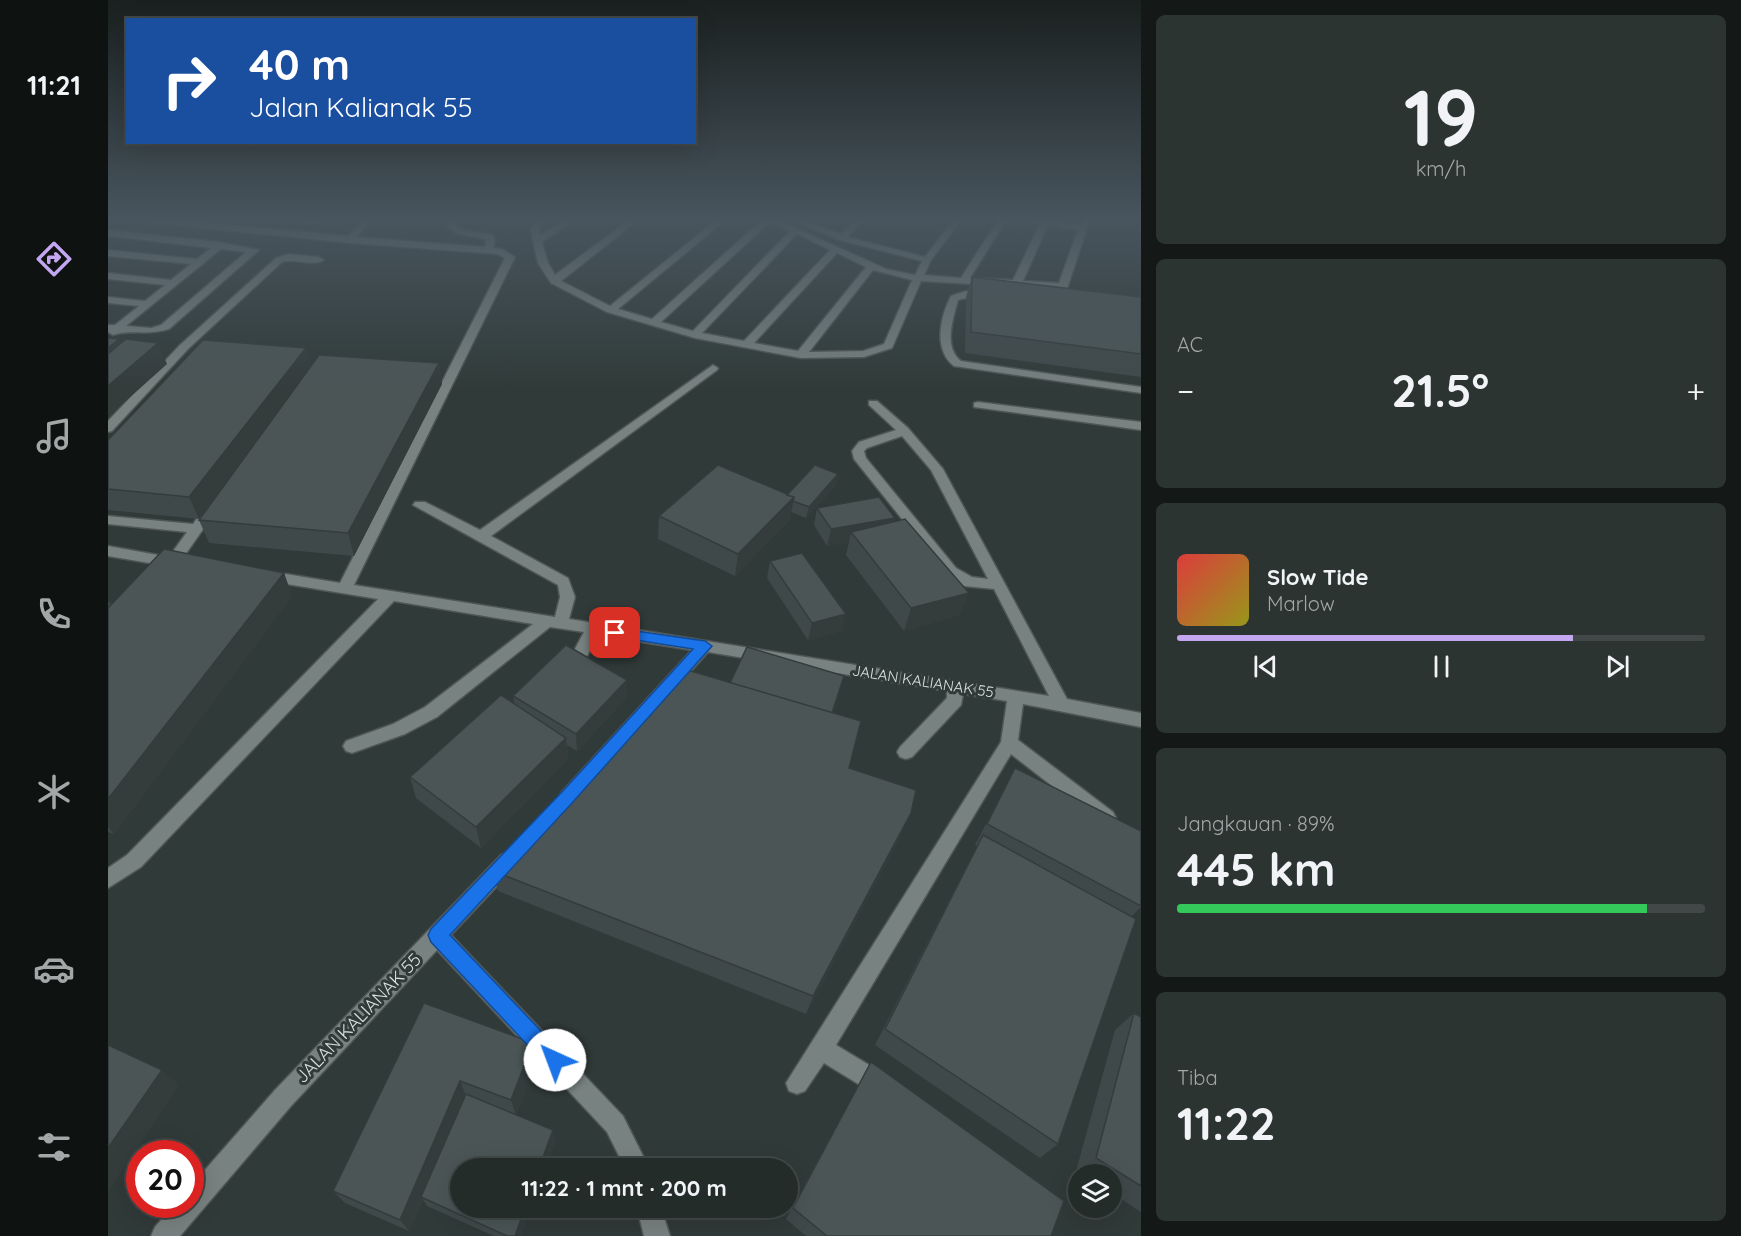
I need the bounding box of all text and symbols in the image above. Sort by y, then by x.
text: 40 m [249,38,350,91]
icon: right [150,42,228,120]
text: 11:21 [27,68,81,102]
text: 19 [1404,68,1478,166]
text: Jalan Kalianak 55 [249,90,473,124]
text: km/h [1416,156,1466,181]
icon: directions [33,238,75,280]
text: AC [1177,332,1203,357]
text: 21.5° [1391,362,1489,418]
text: − [1177,370,1194,411]
text: + [1686,370,1705,411]
icon: music [33,415,75,457]
text: Slow Tide [1267,563,1368,591]
text: Marlow [1267,591,1335,616]
icon: phone [33,593,75,635]
pin [589,607,640,658]
icon: arrive [598,616,631,649]
icon: previous [1249,650,1282,683]
icon: pause [1425,650,1458,683]
icon: next [1601,650,1634,683]
street label: JALAN KALIANAK 55 [851,660,995,702]
icon: climate [33,771,75,813]
text: Jangkauan · 89% [1177,811,1335,836]
text: 445 km [1177,841,1336,897]
icon: car [33,948,75,990]
street label: JALAN KALIANAK 55 [290,948,426,1088]
position arrow [523,1028,587,1092]
text: Tiba [1177,1065,1218,1090]
text: 11:22 [1177,1095,1276,1151]
icon: filters [33,1126,75,1168]
speed limit sign: 20 [126,1140,204,1218]
map controls [1068,1164,1122,1218]
button: layers [1068,1164,1122,1218]
text: 11:22 · 1 mnt · 200 m [521,1174,727,1202]

